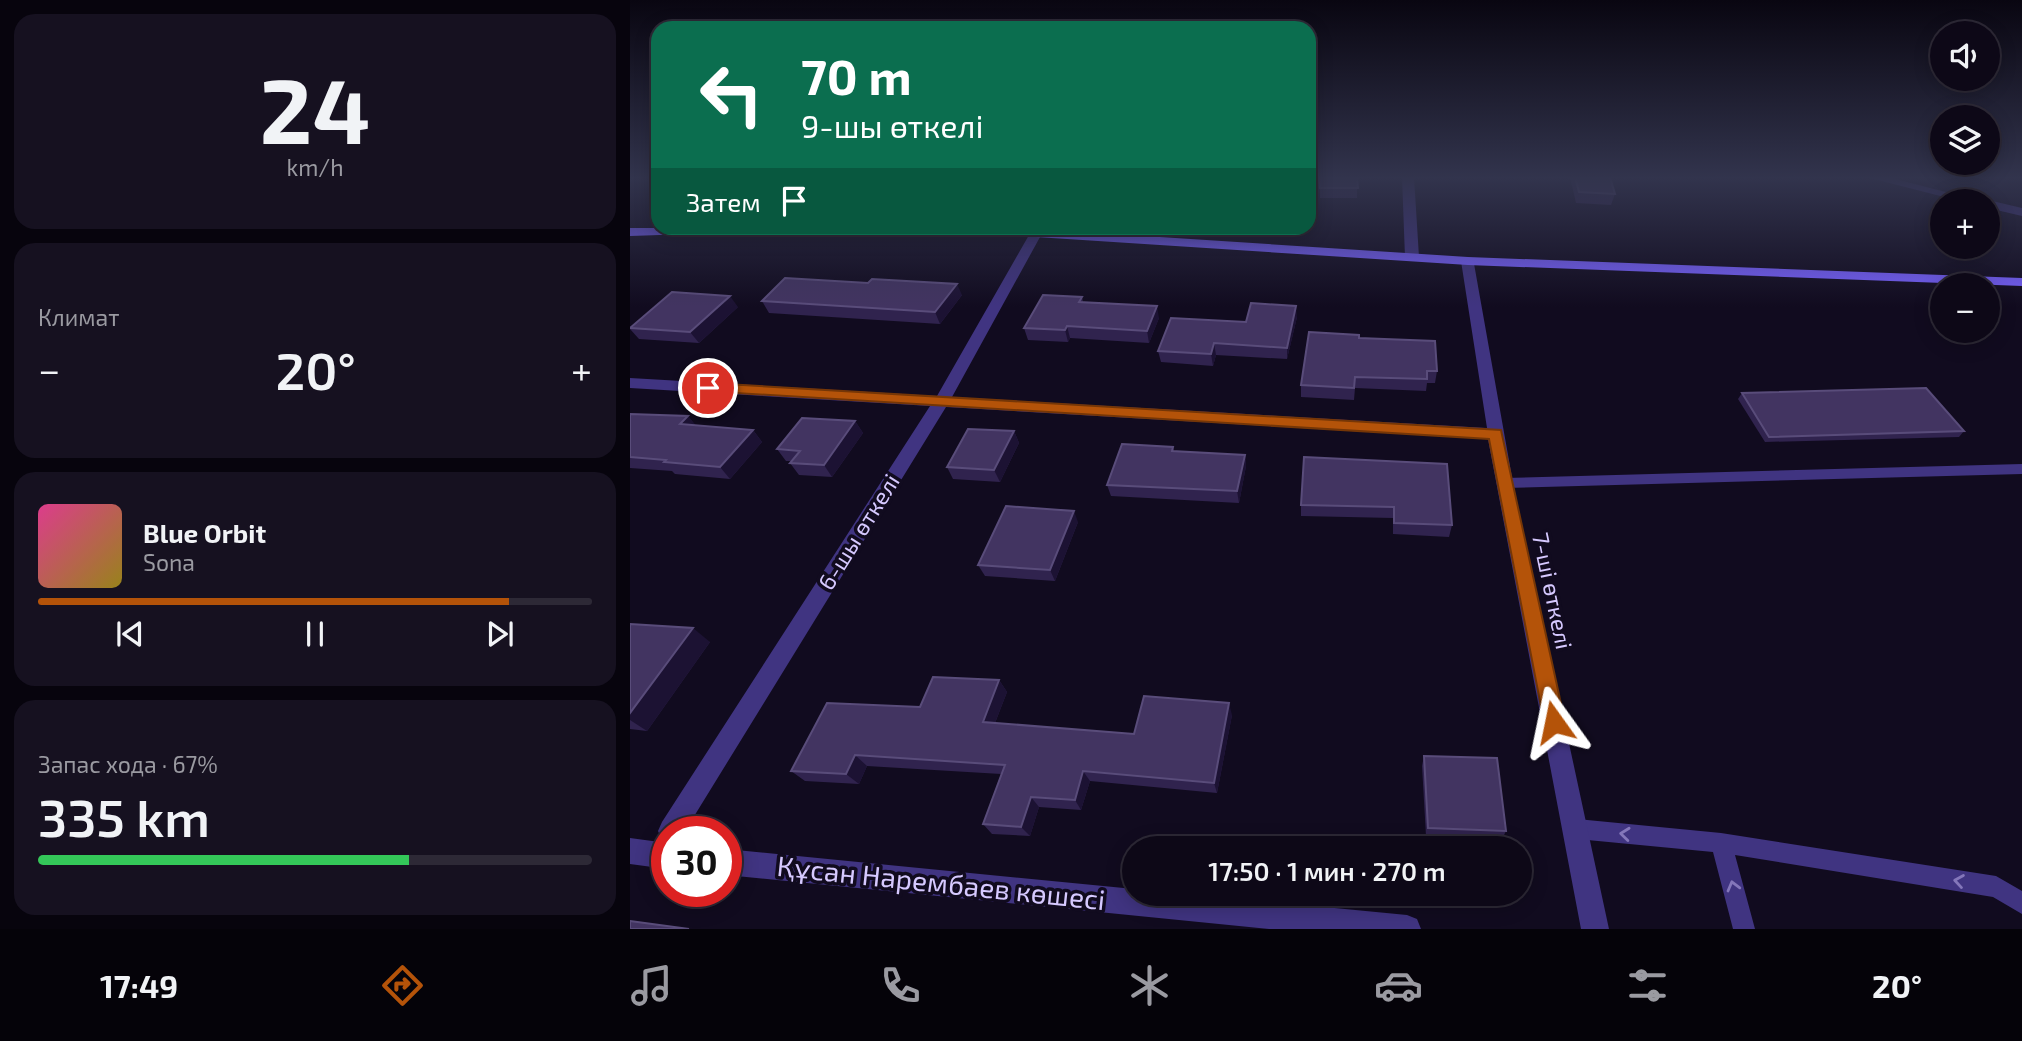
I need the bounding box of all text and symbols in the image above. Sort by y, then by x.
map controls [1930,21,2000,343]
button: sound [1930,21,2000,91]
text: 70 m [801,46,912,105]
icon: left [686,49,777,140]
text: 24 [260,53,370,162]
button: layers [1930,105,2000,175]
text: 9-шы өткелі [801,106,984,144]
text: km/h [286,153,344,181]
icon: arrive [775,182,813,220]
text: Затем [686,186,761,217]
button: + [1930,189,2000,259]
button: − [1930,273,2000,343]
text: Климат [38,303,119,331]
text: 20° [275,338,356,400]
text: − [38,346,60,392]
text: + [571,346,592,392]
pin [678,358,738,418]
icon: arrive [689,369,727,407]
street label: 6-шы өткелі [812,468,905,595]
text: Blue Orbit [143,517,266,548]
street label: 7-ші өткелі [1527,530,1579,652]
text: Sona [143,548,195,576]
icon: previous [111,615,149,653]
icon: pause [296,615,334,653]
icon: next [481,615,519,653]
position arrow [1517,685,1591,759]
text: Запас хода · 67% [38,750,218,778]
text: 335 km [38,785,210,847]
speed limit sign: 30 [651,816,742,907]
one-way arrow [1619,826,1631,841]
street label: Құсан Нарембаев көшесі [775,848,1107,916]
text: 17:50 · 1 мин · 270 m [1208,855,1446,886]
one-way arrow [1953,874,1965,889]
one-way arrow [1726,880,1741,892]
icon: directions [378,961,427,1010]
icon: music [627,961,676,1010]
icon: phone [876,961,925,1010]
icon: climate [1125,961,1174,1010]
icon: car [1374,961,1423,1010]
icon: filters [1623,961,1672,1010]
text: 17:49 [100,966,178,1004]
text: 20° [1872,966,1922,1004]

